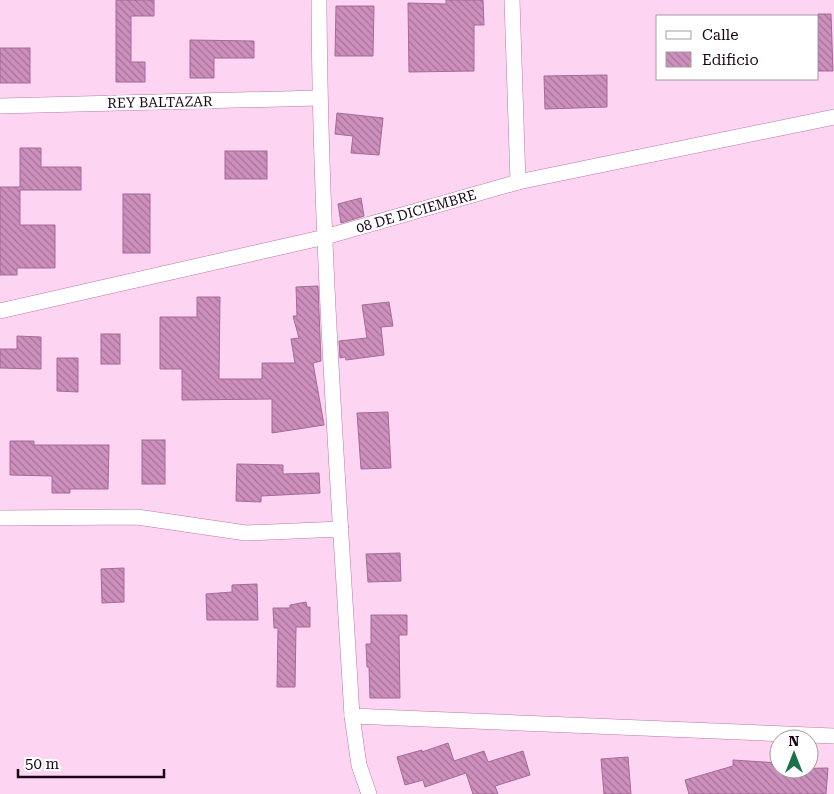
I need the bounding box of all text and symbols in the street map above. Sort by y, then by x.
legend [656,15,819,80]
text: Calle [702,26,738,44]
text: Edificio [702,51,759,69]
street label: REY BALTAZAR [107,93,213,111]
street label: 08 DE DICIEMBRE [354,186,478,236]
north arrow [769,729,819,779]
text: N [789,733,800,749]
scale bar [18,746,164,778]
text: 50 m [25,755,60,773]

